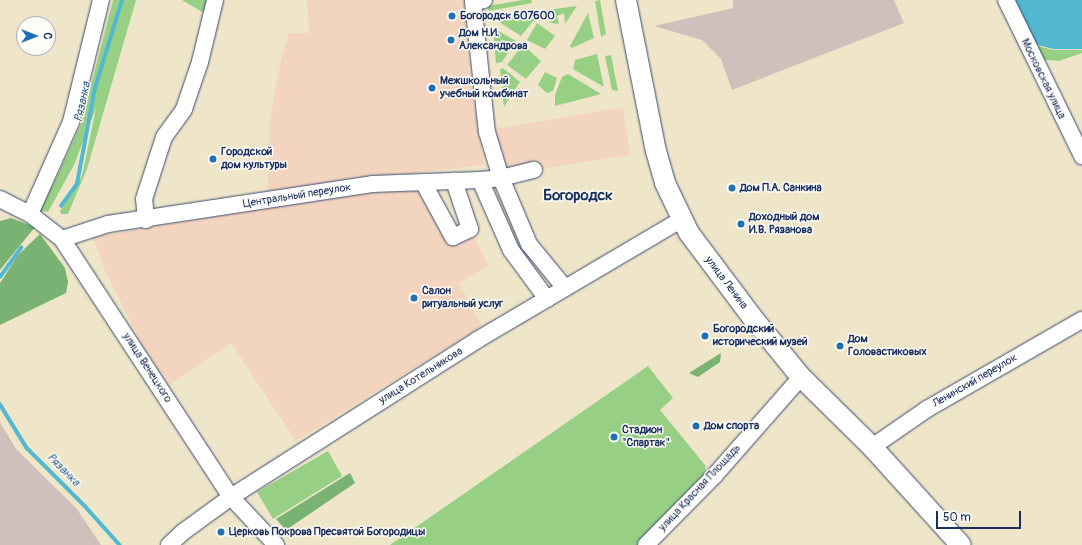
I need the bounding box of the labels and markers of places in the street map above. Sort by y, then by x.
place label: Богородск 607600 [460,9,555,23]
marker: Богородск 607600 [447,11,457,21]
place label: Дом Н.И. Александрова [459,27,527,53]
marker: Дом Н.И. Александрова [446,35,456,45]
place label: Межшкольный учебный комбинат [440,75,528,101]
marker: Межшкольный учебный комбинат [427,83,437,93]
place label: Городской дом культуры [221,146,287,172]
marker: Городской дом культуры [208,154,218,164]
place label: Дом П.А. Санкина [740,181,822,195]
marker: Дом П.А. Санкина [727,183,737,193]
place label: Доходный дом И.В. Рязанова [749,211,819,237]
marker: Доходный дом И.В. Рязанова [736,219,746,229]
place label: Салон ритуальный услуг [422,285,503,311]
marker: Салон ритуальный услуг [409,293,419,303]
place label: Богородский исторический музей [713,323,808,349]
marker: Богородский исторический музей [700,331,710,341]
place label: Дом Головастиковых [848,333,927,359]
marker: Дом Головастиковых [835,341,845,351]
place label: Дом спорта [704,419,759,433]
marker: Дом спорта [691,421,701,431]
place label: Стадион "Спартак" [622,424,670,450]
marker: Стадион "Спартак" [609,432,619,442]
place label: Церковь Покрова Пресвятой Богородицы [229,525,425,539]
marker: Церковь Покрова Пресвятой Богородицы [216,527,226,537]

